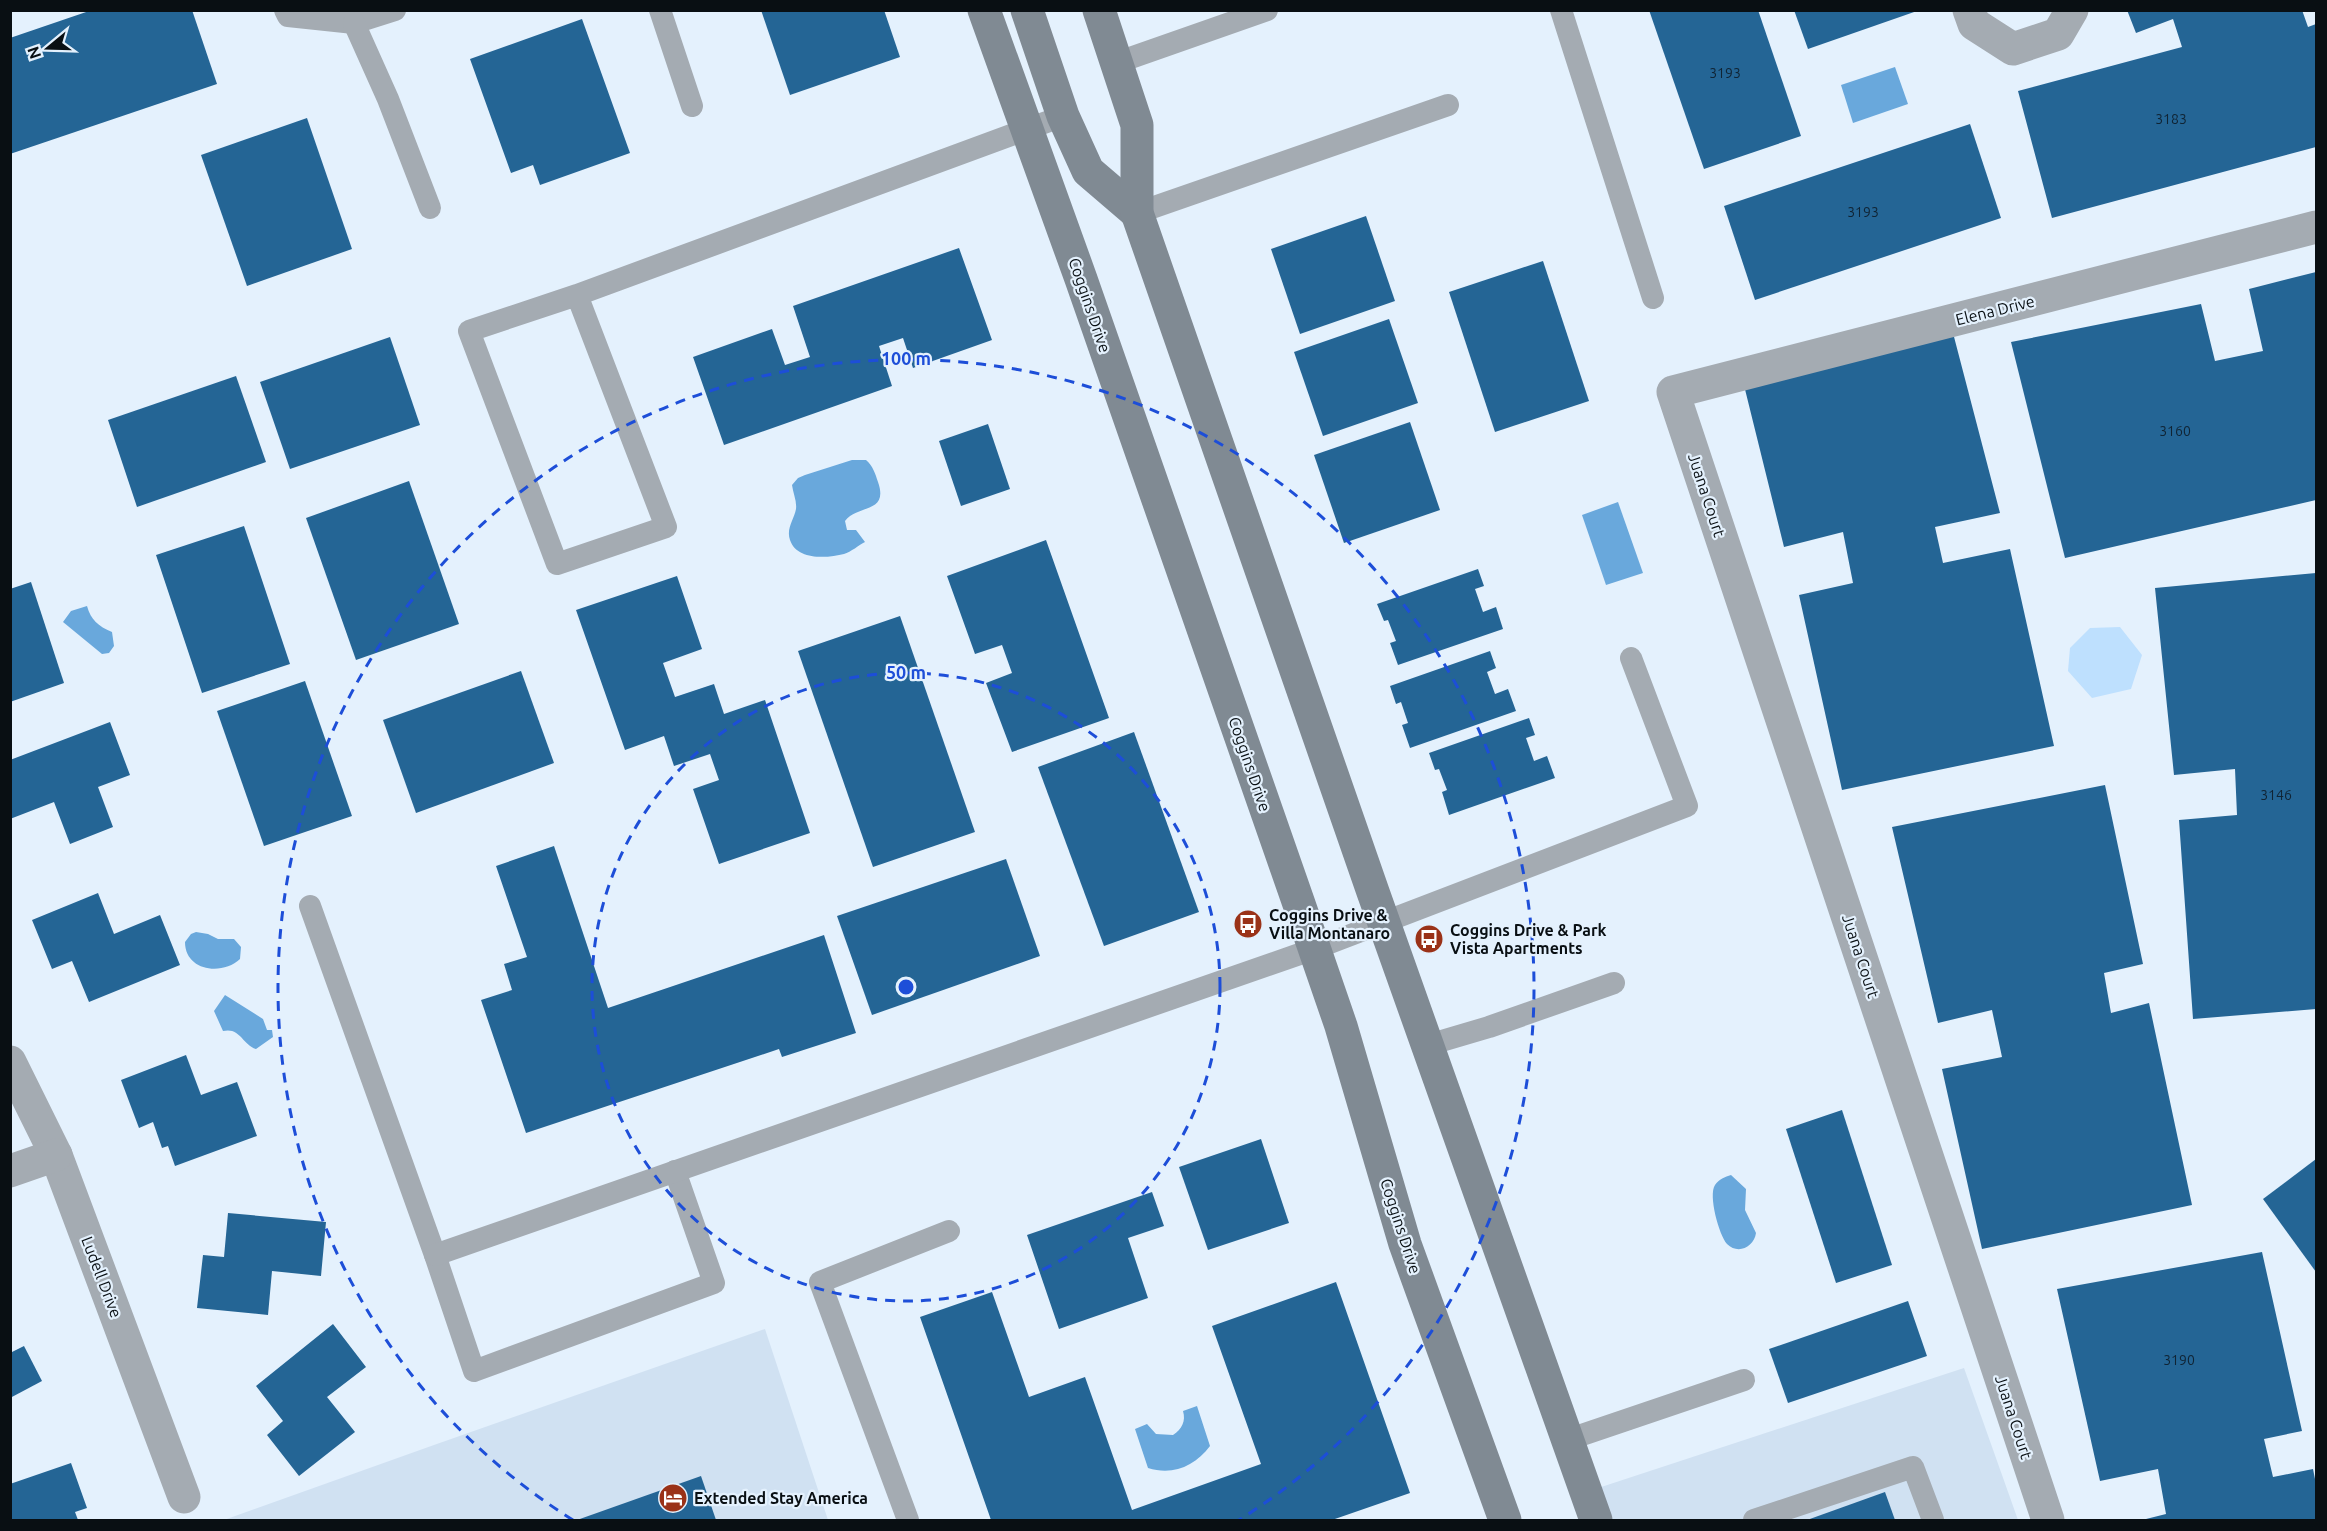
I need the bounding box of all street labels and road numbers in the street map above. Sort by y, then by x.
street label: Coggins Drive [1065,255,1115,355]
street label: Elena Drive [1954,291,2036,329]
street label: Juana Court [1685,451,1729,540]
street label: Coggins Drive [1225,714,1275,814]
street label: Juana Court [1839,912,1883,1001]
street label: Coggins Drive [1377,1176,1425,1276]
street label: Ludell Drive [78,1234,126,1320]
street label: Juana Court [1992,1373,2036,1462]

